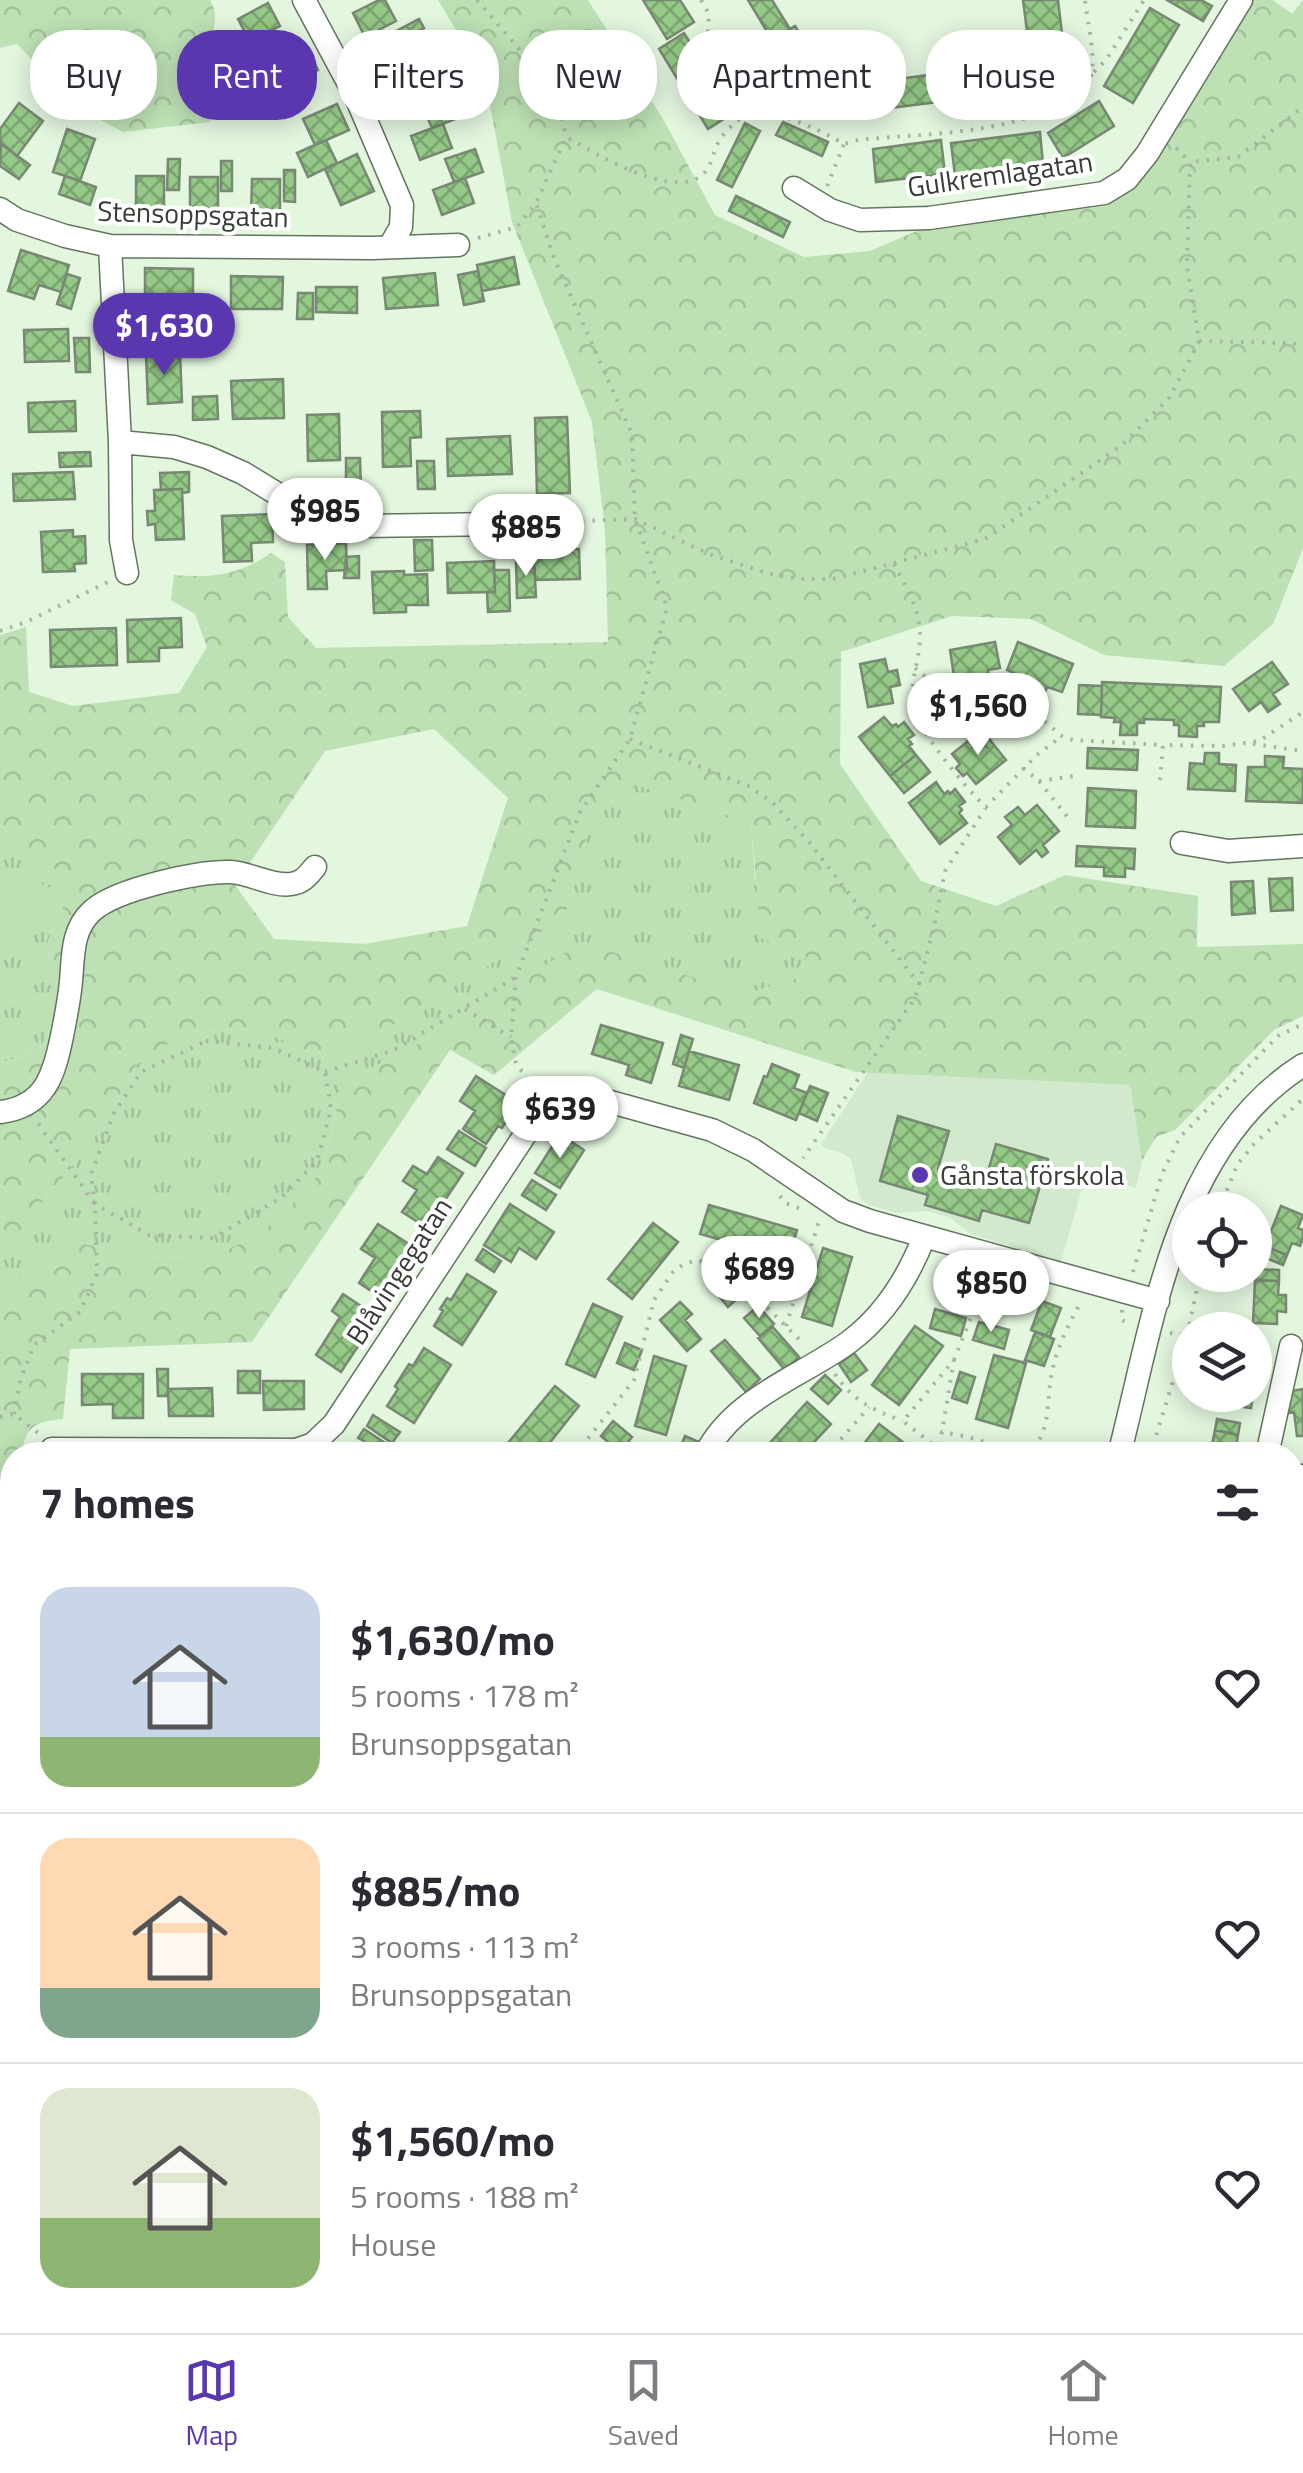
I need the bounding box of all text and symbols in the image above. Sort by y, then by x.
chip: Buy [30,30,157,120]
chip: Rent [177,30,317,120]
chip: Filters [337,30,499,120]
chip: New [519,30,657,120]
chip: Apartment [677,30,906,120]
chip: House [926,30,1091,120]
street label: Gulkremlagatan [904,139,1095,208]
street label: Stensoppsgatan [97,189,289,238]
pin: $1,630 [83,293,245,378]
text: $1,630 [115,301,213,349]
pin: $985 [266,478,384,563]
text: $985 [289,486,361,534]
pin: $885 [467,494,585,579]
text: $885 [490,502,562,550]
pin: $1,560 [897,673,1059,758]
text: $1,560 [929,681,1027,729]
pin: $639 [501,1076,619,1161]
text: $639 [524,1084,596,1132]
place label: Gånsta förskola [940,1153,1124,1196]
marker: Gånsta förskola [909,1164,931,1186]
street label: Blåvingegatan [335,1189,462,1353]
map controls [1172,1192,1272,1412]
button: locate [1172,1192,1272,1292]
pin: $689 [700,1236,818,1321]
text: $689 [723,1244,795,1292]
pin: $850 [932,1250,1050,1335]
text: $850 [955,1258,1027,1306]
button: layers [1172,1312,1272,1412]
text: 7 homes [40,1470,195,1534]
icon: filters [1210,1475,1265,1530]
text: $1,630/mo [350,1607,555,1671]
icon: home [120,1627,240,1747]
icon: heart [1210,1660,1265,1715]
text: 5 rooms · 178 m² [350,1671,579,1719]
text: Brunsoppsgatan [350,1719,572,1767]
text: $885/mo [350,1858,520,1922]
icon: home [120,1878,240,1998]
icon: heart [1210,1911,1265,1966]
text: 3 rooms · 113 m² [350,1922,579,1970]
text: Brunsoppsgatan [350,1970,572,2018]
text: $1,560/mo [350,2108,555,2172]
icon: home [120,2128,240,2248]
icon: heart [1210,2161,1265,2216]
text: 5 rooms · 188 m² [350,2172,579,2220]
text: House [350,2220,436,2268]
tab: Map [184,2353,239,2456]
tab: Saved [608,2353,679,2456]
tab: Home [1048,2353,1119,2456]

